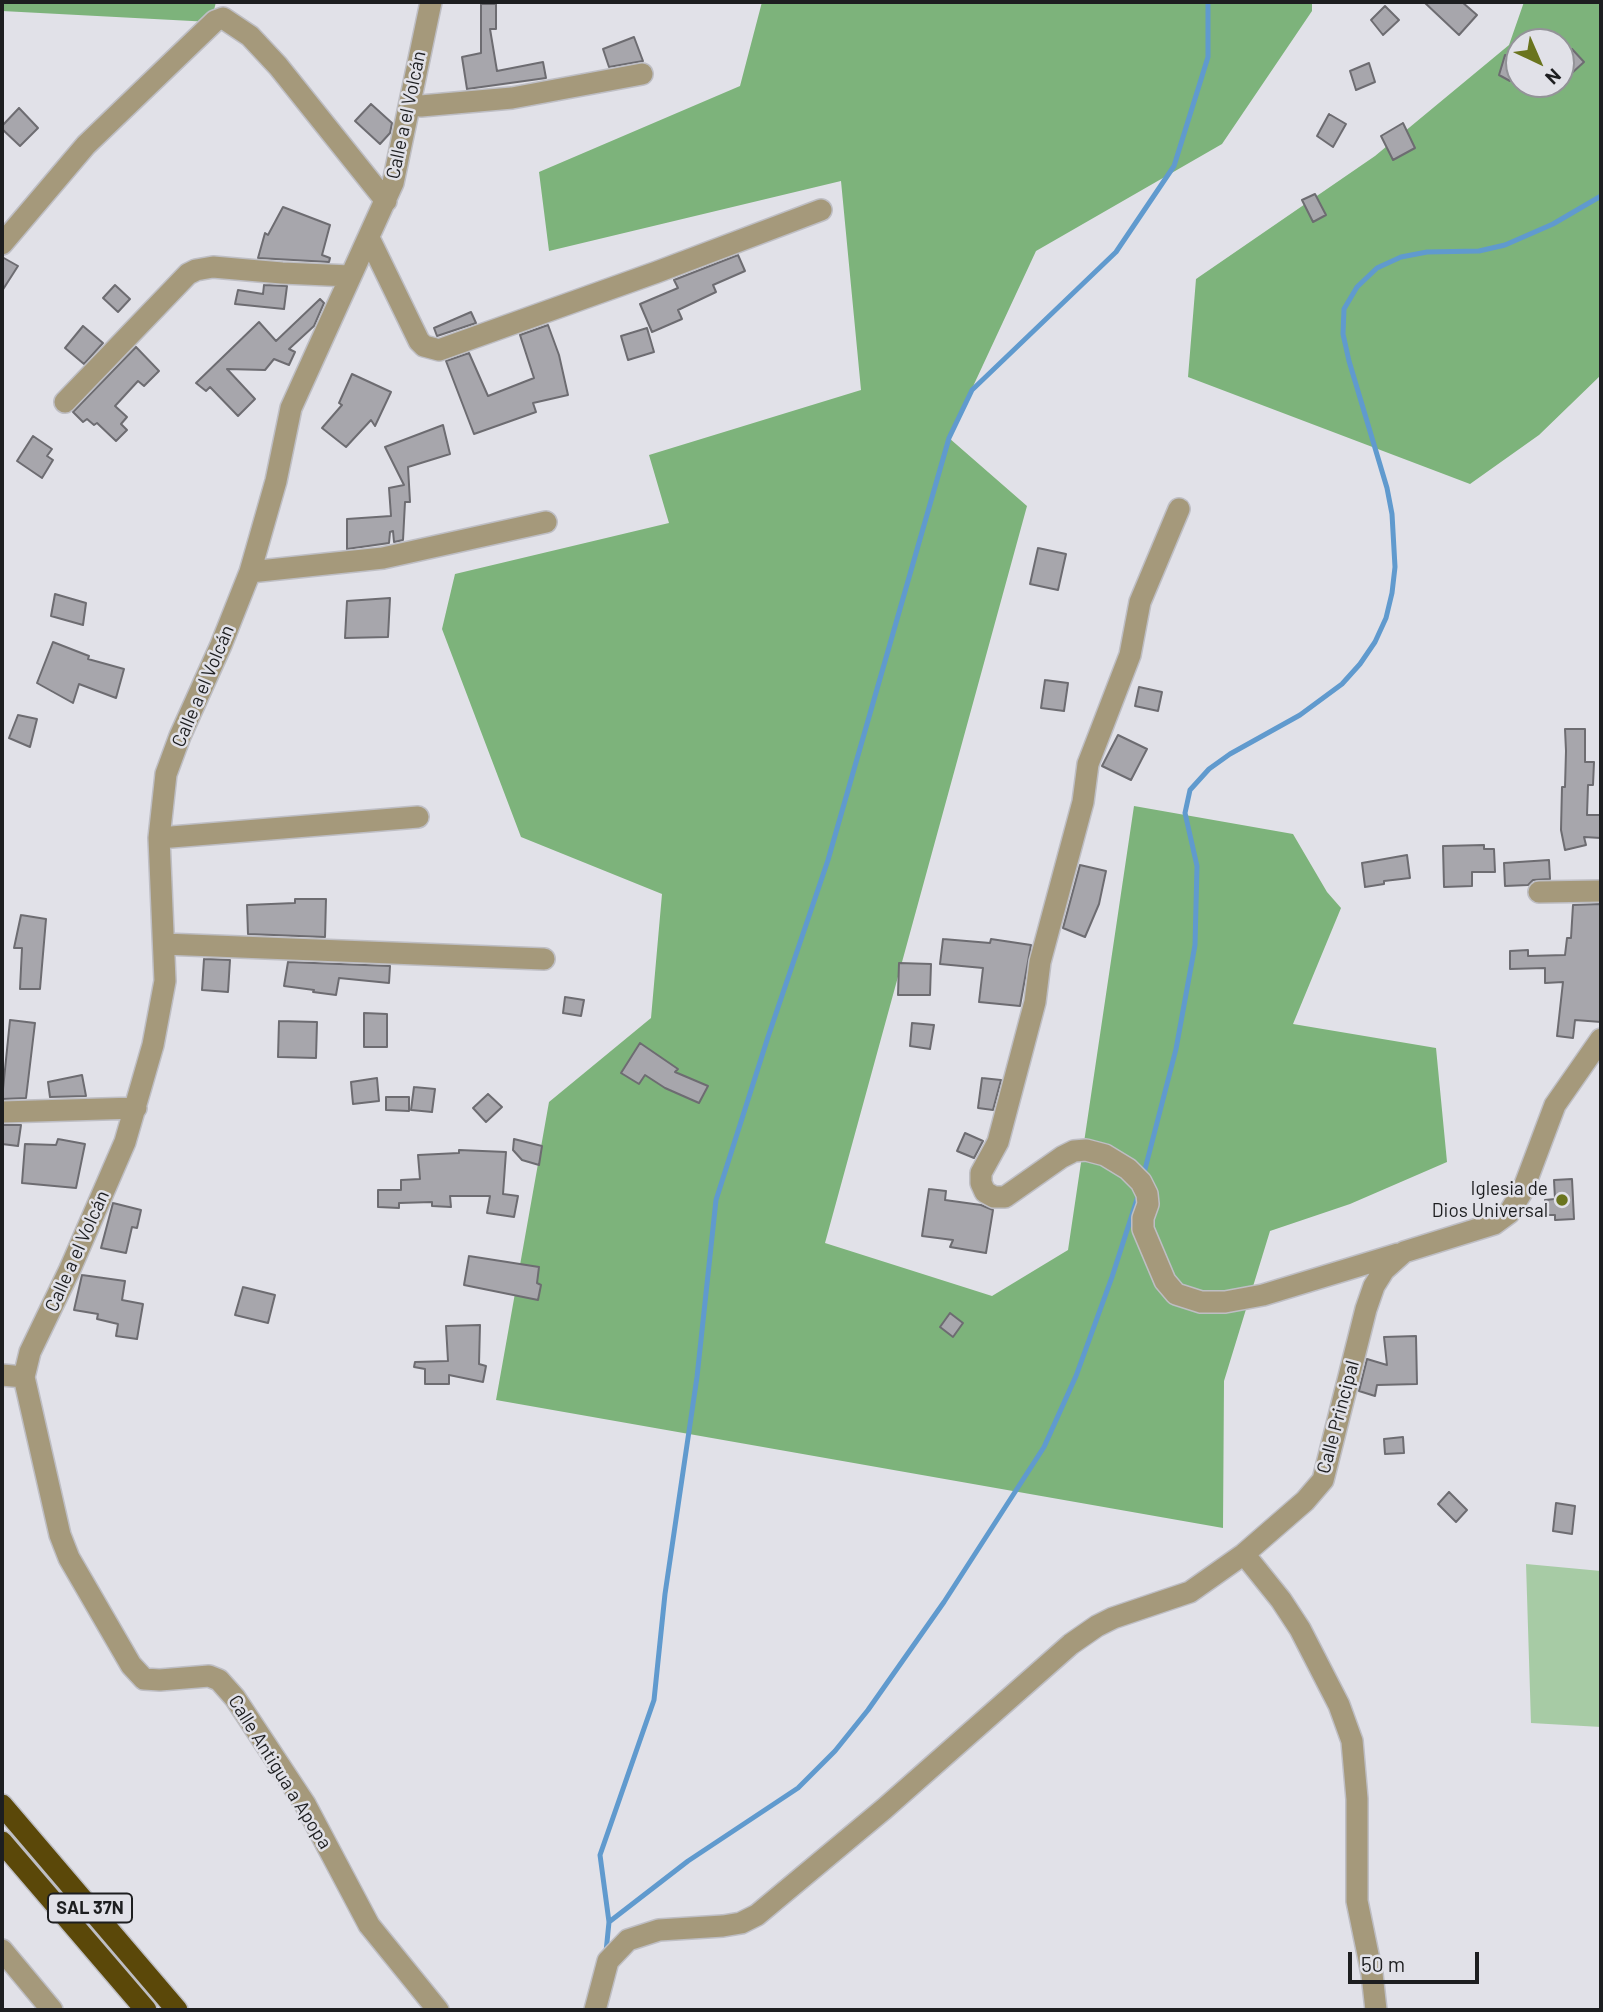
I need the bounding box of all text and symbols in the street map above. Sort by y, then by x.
north arrow [1505,28,1575,98]
street label: Calle a el Volcán [381,49,431,181]
text: N [1541,64,1566,90]
street label: Calle a el Volcán [167,622,239,750]
place label: Iglesia de Dios Universal [1432,1178,1548,1222]
street label: Calle a el Volcán [40,1187,114,1315]
marker: Iglesia de Dios Universal [1554,1192,1570,1208]
street label: Calle Principal [1312,1358,1364,1476]
street label: Calle Antigua a Apopa [223,1691,337,1853]
road number: SAL 37N [48,1894,132,1922]
scale bar [1351,1938,1482,1982]
text: 50 m [1361,1951,1405,1976]

